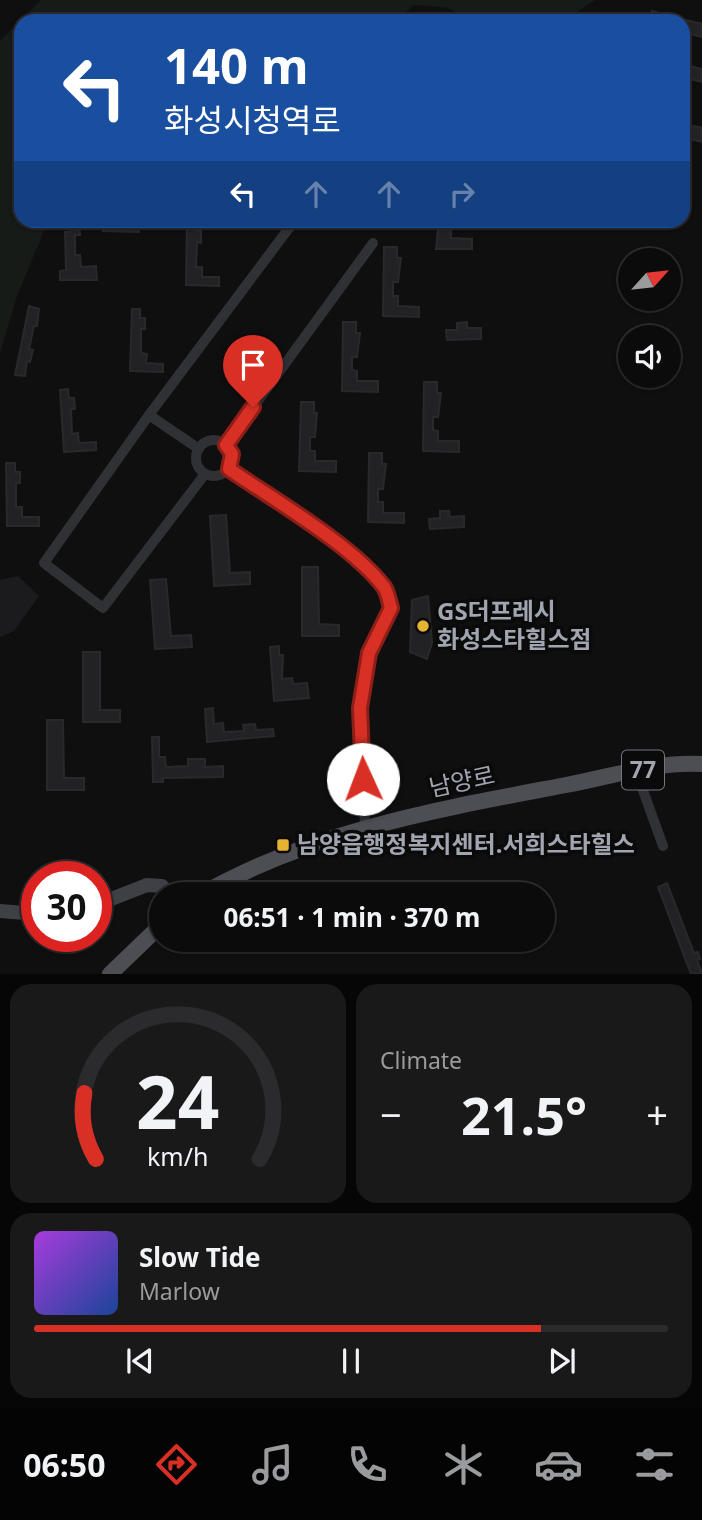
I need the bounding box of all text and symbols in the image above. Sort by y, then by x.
text: 140 m [164,32,309,98]
icon: left [49,42,140,133]
text: 화성시청역로 [164,98,341,141]
icon: left [224,175,262,213]
icon: ahead [297,175,335,213]
icon: ahead [370,175,408,213]
icon: right [443,175,481,213]
north arrow [618,248,681,312]
map controls [618,248,681,388]
button: sound [618,325,681,388]
pin [223,335,283,407]
icon: arrive [234,346,272,384]
place label: GS더프레시 화성스타힐스점 [437,594,592,655]
marker: GS더프레시 화성스타힐스점 [415,618,431,634]
position arrow [326,742,400,816]
road number: 77 [622,750,664,790]
street label: 남양로 [426,758,498,804]
place label: 남양읍행정복지센터.서희스타힐스 [297,827,635,860]
marker: 남양읍행정복지센터.서희스타힐스 [275,837,291,853]
speed limit sign: 30 [21,861,112,952]
text: 06:51 · 1 min · 370 m [224,899,480,935]
text: Climate [380,1044,462,1076]
text: 24 [136,1052,220,1151]
text: 21.5° [461,1079,587,1150]
text: − [380,1088,402,1140]
text: + [646,1088,668,1140]
text: km/h [147,1139,209,1173]
text: Slow Tide [139,1239,261,1275]
text: Marlow [139,1275,220,1307]
icon: previous [121,1342,159,1380]
icon: pause [332,1342,370,1380]
icon: next [543,1342,581,1380]
icon: directions [152,1440,201,1489]
icon: music [248,1440,297,1489]
icon: phone [343,1440,392,1489]
icon: climate [439,1440,488,1489]
icon: car [534,1440,583,1489]
icon: filters [630,1440,679,1489]
text: 06:50 [23,1443,105,1486]

